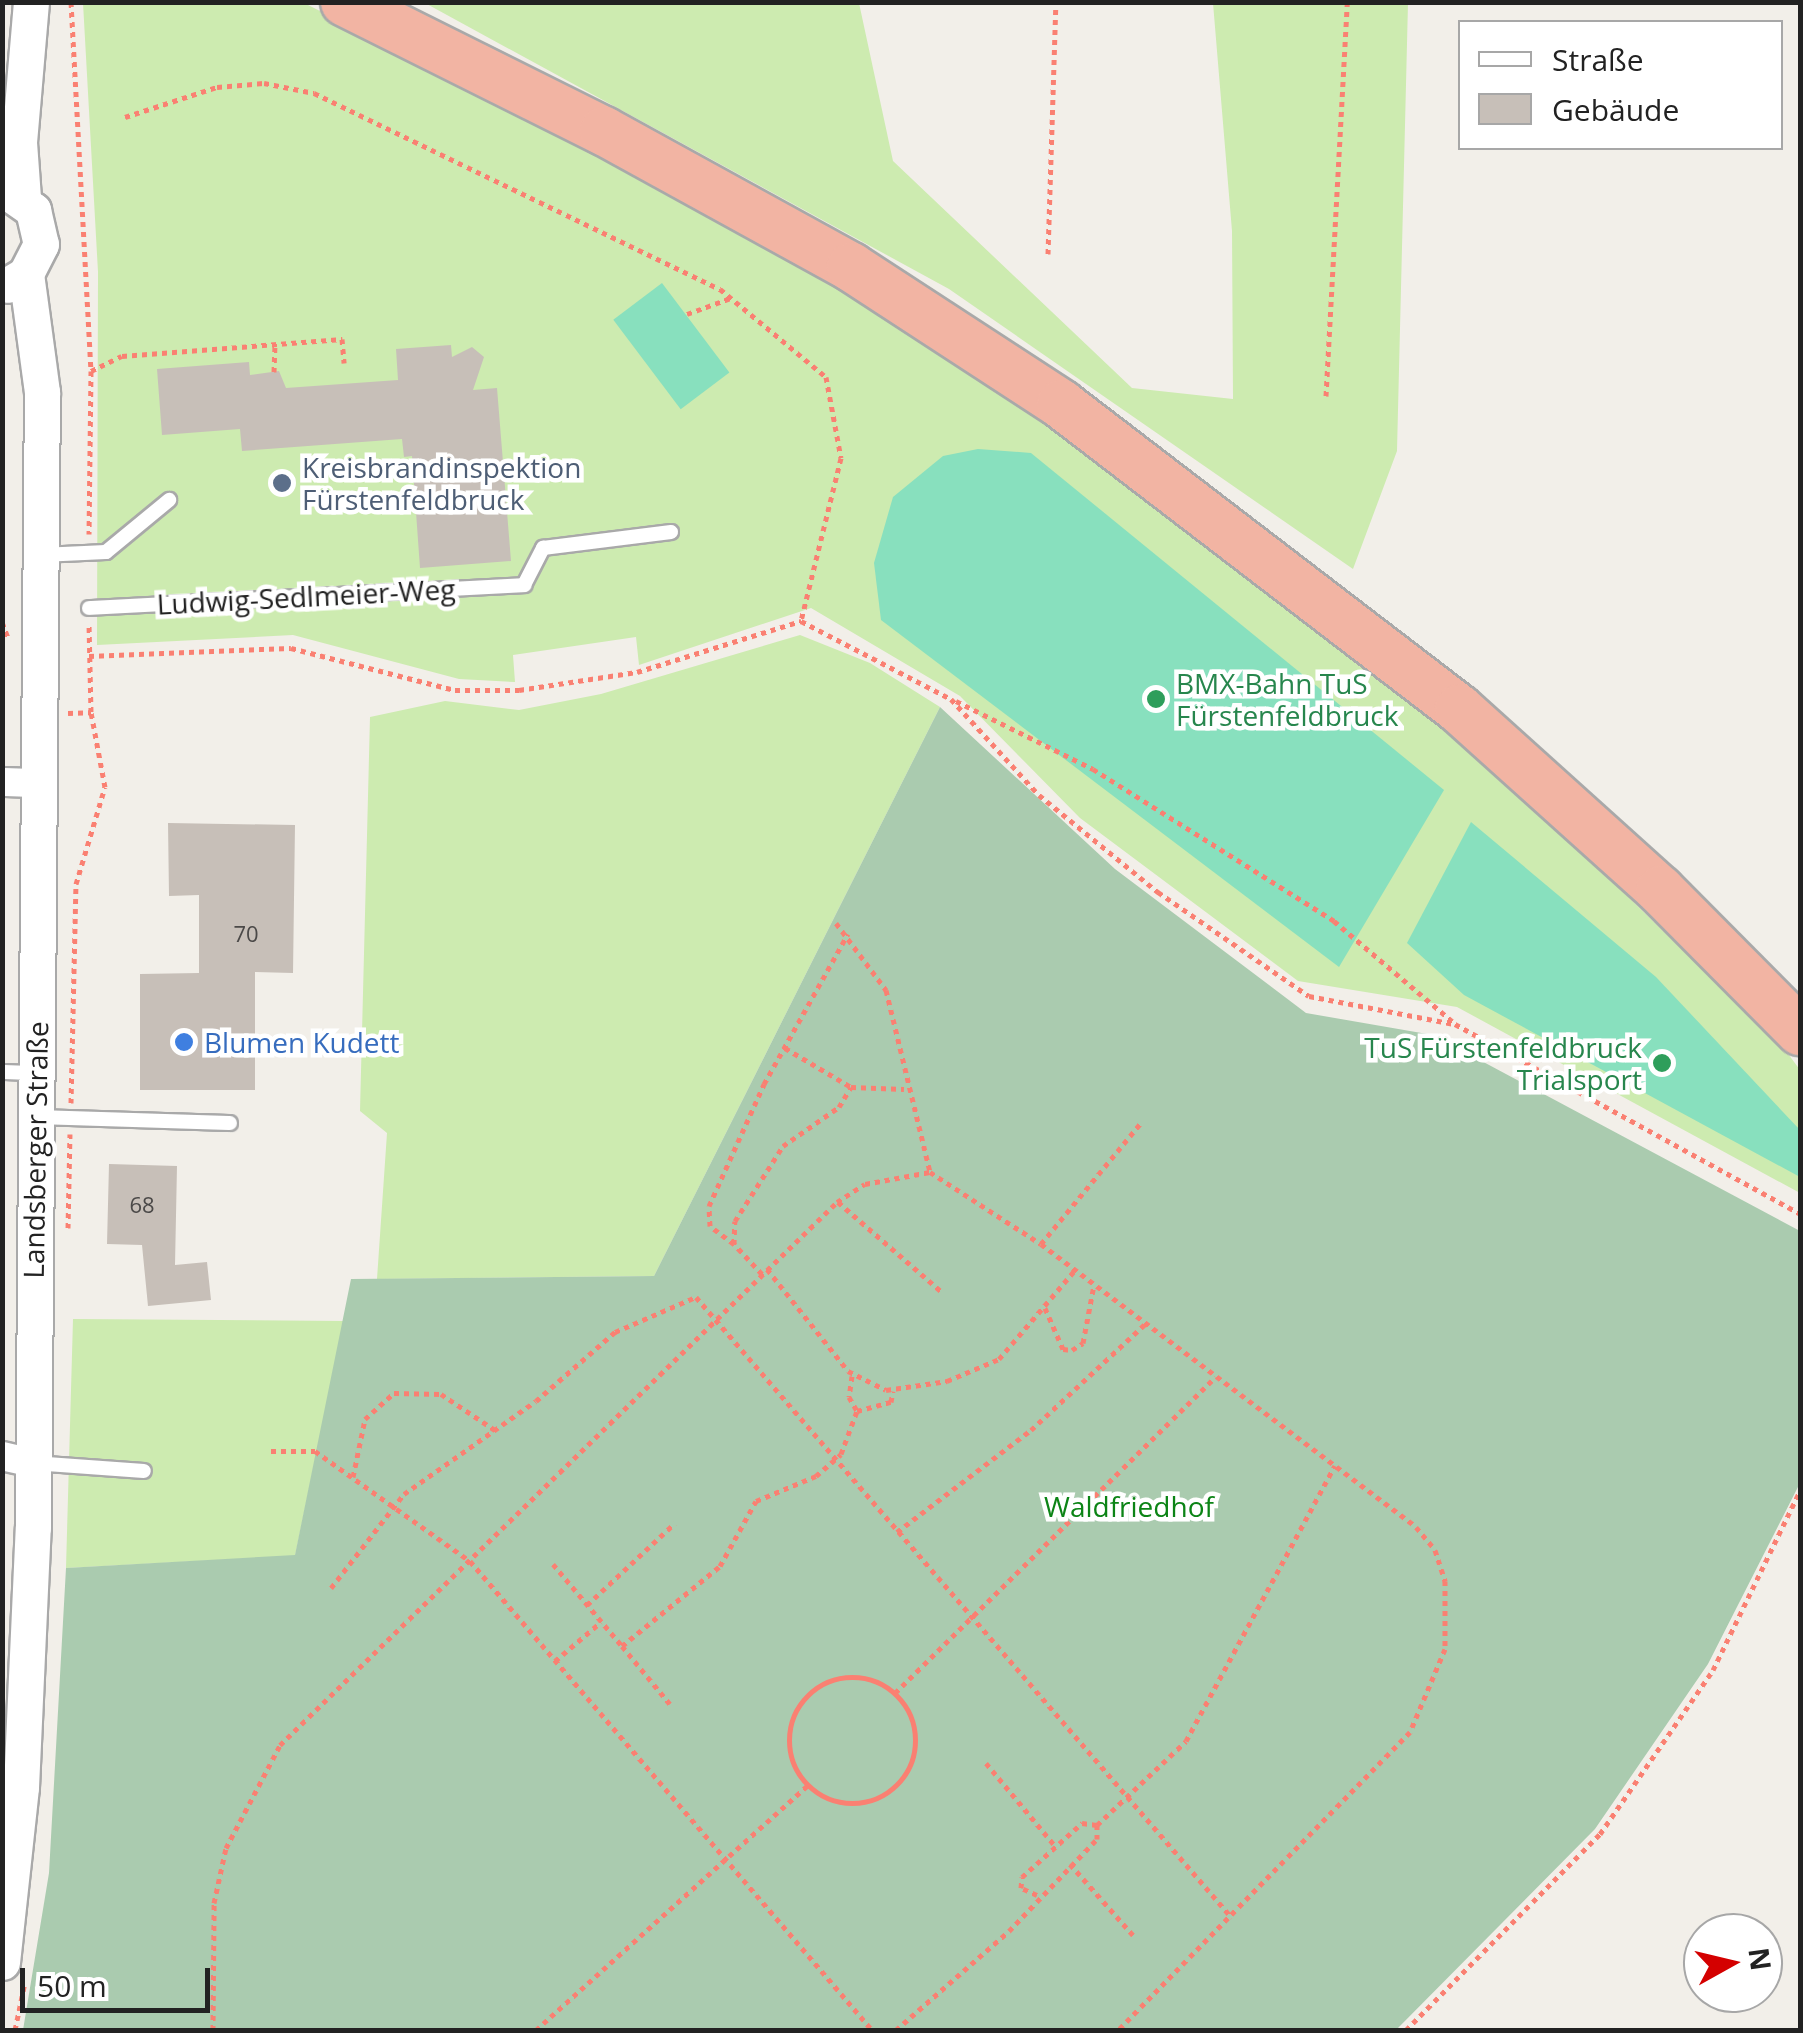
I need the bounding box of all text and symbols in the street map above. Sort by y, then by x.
legend [1458,20,1783,150]
text: Straße [1552,39,1644,80]
text: Gebäude [1552,89,1679,130]
place label: Kreisbrandinspektion Fürstenfeldbruck [302,450,581,516]
marker: Kreisbrandinspektion Fürstenfeldbruck [271,472,293,494]
street label: Ludwig-Sedlmeier-Weg [156,571,456,621]
place label: BMX-Bahn TuS Fürstenfeldbruck [1176,666,1398,732]
marker: BMX-Bahn TuS Fürstenfeldbruck [1145,688,1167,710]
house number: 70 [233,921,259,947]
street label: Landsberger Straße [16,1021,54,1279]
place label: Blumen Kudett [204,1025,400,1059]
place label: TuS Fürstenfeldbruck Trialsport [1364,1030,1642,1096]
marker: Blumen Kudett [173,1031,195,1053]
marker: TuS Fürstenfeldbruck Trialsport [1651,1052,1673,1074]
house number: 68 [129,1192,155,1218]
park label: Waldfriedhof [1044,1489,1214,1523]
north arrow [1683,1913,1783,2013]
text: N [1740,1945,1781,1973]
scale bar [25,1948,215,2010]
text: 50 m [37,1965,107,2006]

